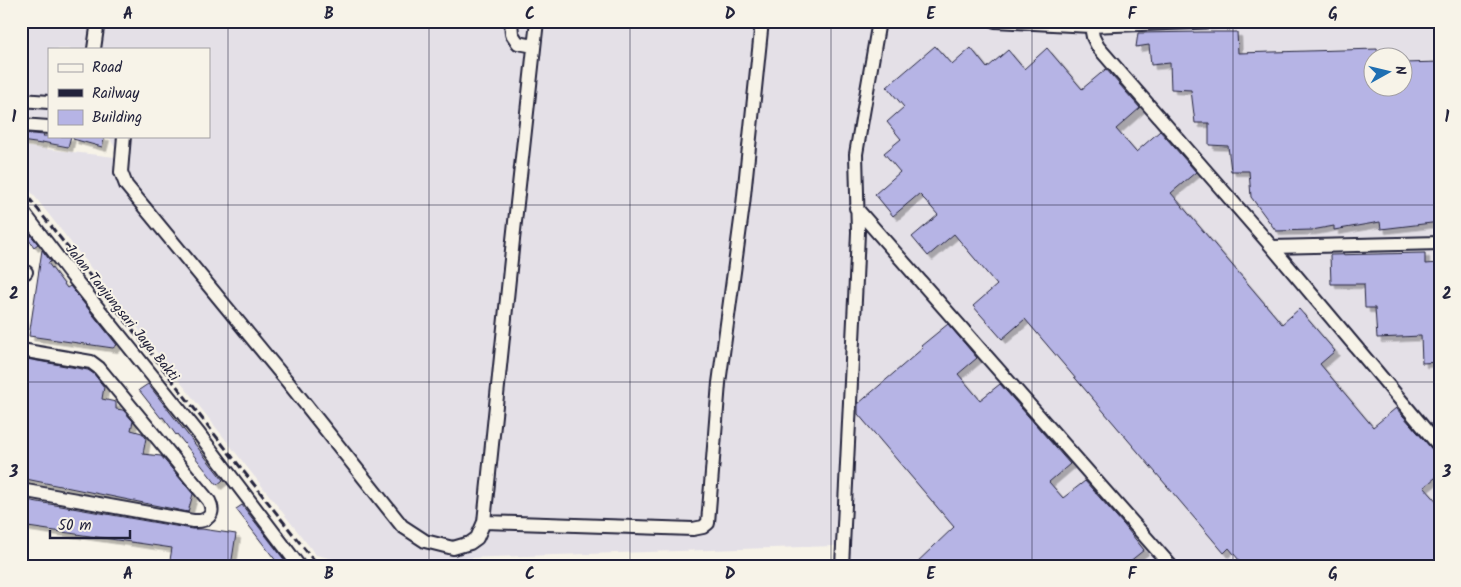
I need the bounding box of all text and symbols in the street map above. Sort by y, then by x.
text: A [123,2,133,27]
text: B [324,2,334,27]
text: C [525,2,535,27]
text: D [725,2,736,27]
text: E [927,2,937,27]
text: F [1128,2,1138,27]
text: G [1328,2,1338,27]
legend [48,48,210,138]
north arrow [1364,48,1414,98]
text: Road [92,56,123,80]
text: N [1388,64,1411,76]
text: Railway [92,82,140,106]
text: 1 [12,105,17,130]
text: 1 [1445,105,1450,130]
text: Building [92,106,142,130]
street label: Jalan Tanjungsari Jaya Bakti [60,240,185,387]
text: 2 [9,282,19,307]
text: 2 [1442,282,1452,307]
text: 3 [9,460,19,485]
text: 3 [1442,460,1452,485]
scale bar [50,507,130,539]
text: 50 m [58,514,92,538]
text: A [123,562,133,587]
text: B [324,562,334,587]
text: C [525,562,535,587]
text: D [725,562,736,587]
text: E [927,562,937,587]
text: F [1128,562,1138,587]
text: G [1328,562,1338,587]

